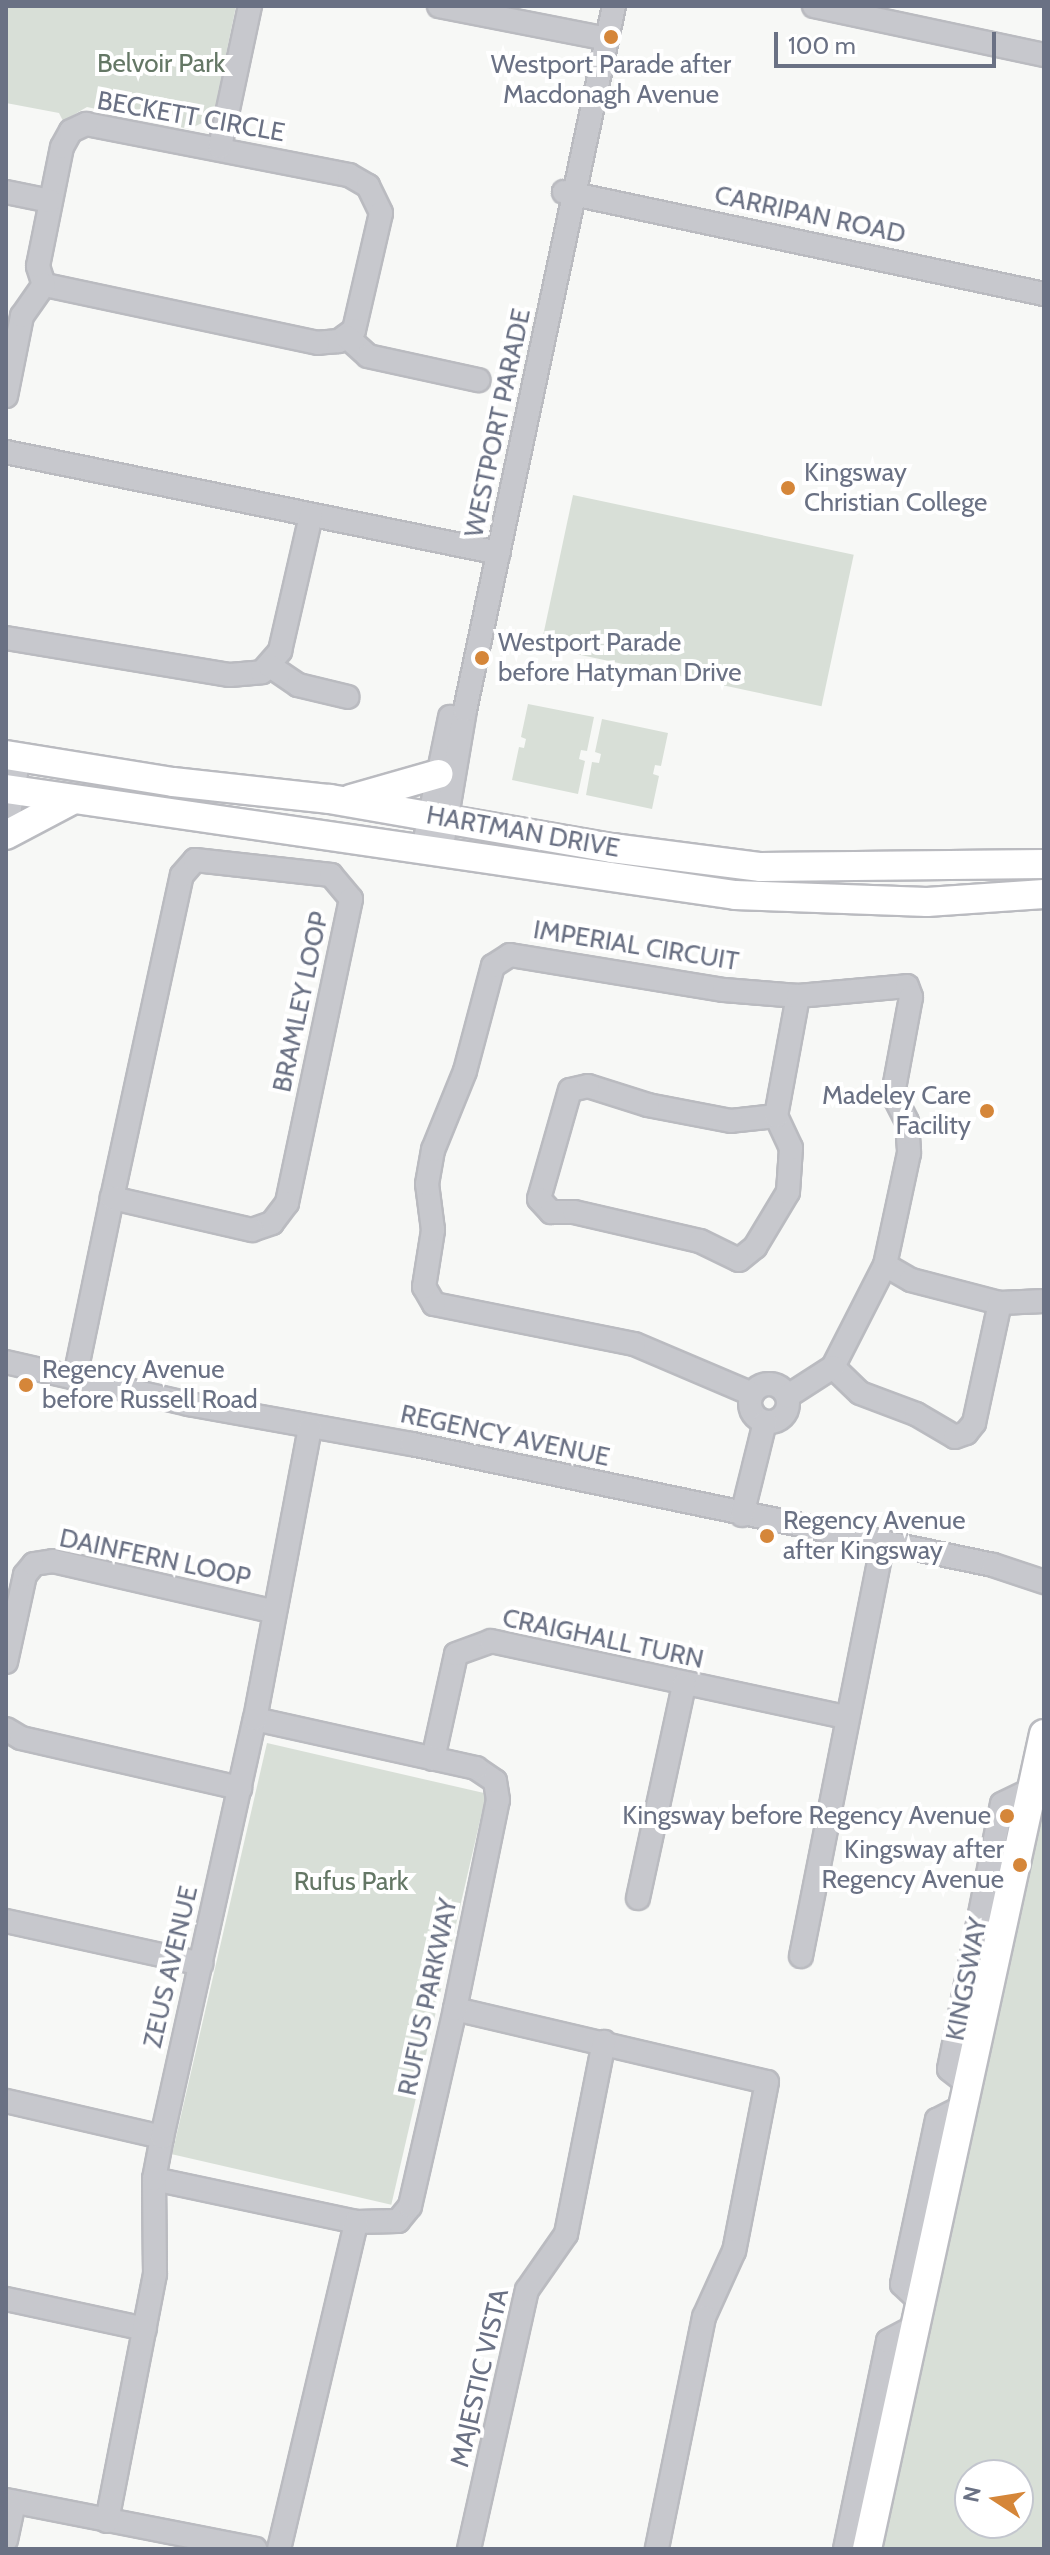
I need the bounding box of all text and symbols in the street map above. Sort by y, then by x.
scale bar [778,16,1000,66]
marker: Westport Parade after Macdonagh Avenue [602,28,620,46]
text: 100 m [788,31,856,60]
park label: Belvoir Park [97,48,225,80]
place label: Westport Parade after Macdonagh Avenue [491,49,731,110]
street label: BECKETT CIRCLE [95,85,287,149]
street label: CARRIPAN ROAD [712,180,908,250]
street label: WESTPORT PARADE [459,306,537,540]
place label: Kingsway Christian College [804,457,987,518]
marker: Kingsway Christian College [779,479,797,497]
place label: Westport Parade before Hatyman Drive [498,627,742,688]
marker: Westport Parade before Hatyman Drive [473,649,491,667]
street label: HARTMAN DRIVE [424,800,622,864]
street label: BRAMLEY LOOP [267,909,335,1095]
street label: IMPERIAL CIRCUIT [531,914,741,978]
place label: Madeley Care Facility [822,1080,971,1142]
marker: Madeley Care Facility [978,1102,996,1120]
place label: Regency Avenue before Russell Road [42,1354,258,1416]
marker: Regency Avenue before Russell Road [17,1376,35,1394]
street label: REGENCY AVENUE [398,1399,612,1473]
place label: Regency Avenue after Kingsway [783,1505,966,1566]
street label: DAINFERN LOOP [57,1523,253,1593]
marker: Regency Avenue after Kingsway [758,1527,776,1545]
street label: CRAIGHALL TURN [500,1602,706,1676]
place label: Kingsway before Regency Avenue [622,1800,991,1832]
marker: Kingsway before Regency Avenue [998,1807,1016,1825]
place label: Kingsway after Regency Avenue [821,1834,1004,1896]
marker: Kingsway after Regency Avenue [1011,1856,1029,1874]
park label: Rufus Park [294,1866,408,1898]
street label: ZEUS AVENUE [137,1883,205,2051]
street label: RUFUS PARKWAY [392,1895,464,2099]
street label: KINGSWAY [940,1915,994,2043]
street label: MAJESTIC VISTA [444,2286,516,2470]
north arrow [954,2459,1034,2539]
text: N [957,2484,987,2505]

